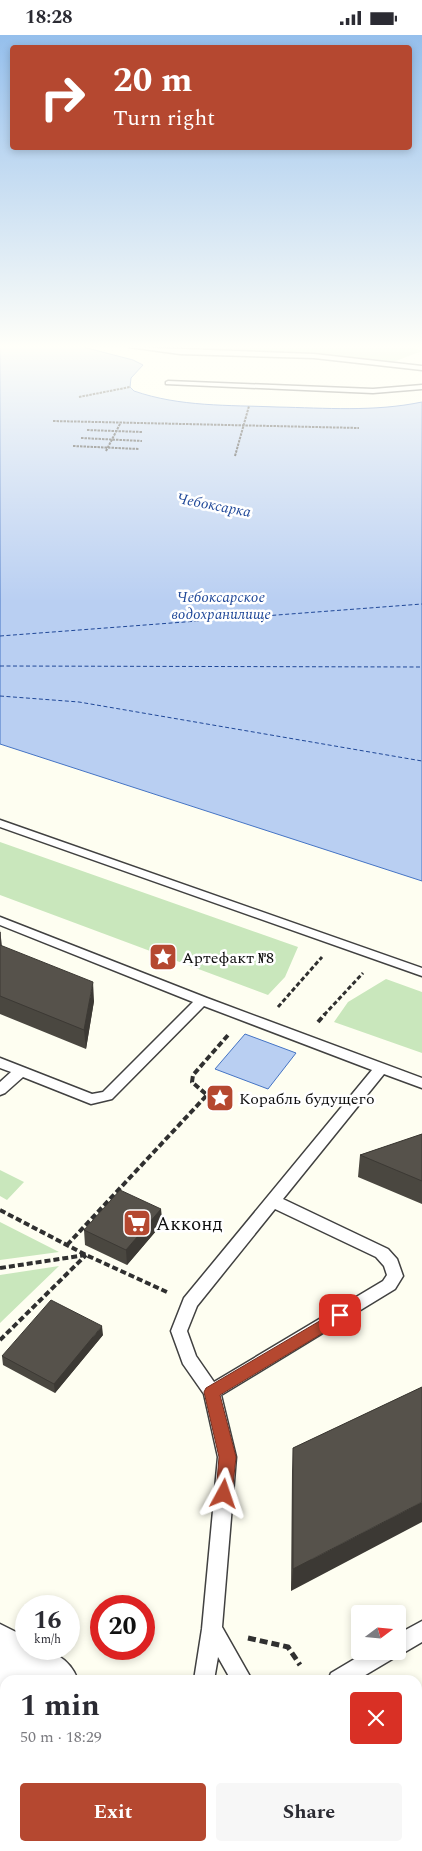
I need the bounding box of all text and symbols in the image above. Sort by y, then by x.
text: 18:28 [25,3,73,32]
text: 20 m [113,54,193,107]
icon: right [30,65,95,130]
text: Turn right [113,102,215,135]
water label: Чебоксарка [175,487,253,524]
water label: Чебоксарское водохранилище [171,586,271,626]
place icon: Артефакт №8 [148,942,178,972]
place label: Артефакт №8 [182,946,274,970]
place icon: Корабль будущего [205,1083,235,1113]
place label: Корабль будущего [239,1087,375,1111]
supermarket icon: Акконд [122,1208,152,1238]
place label: Акконд [156,1210,223,1239]
pin [319,1294,361,1336]
icon: arrive [326,1301,354,1329]
position arrow [197,1467,249,1519]
speed limit sign: 20 [90,1595,155,1660]
text: 16 [33,1602,62,1640]
north arrow [351,1605,406,1660]
map controls [351,1605,406,1660]
text: km/h [34,1630,61,1649]
text: 1 min [20,1683,100,1729]
button: close [350,1692,402,1744]
text: 50 m · 18:29 [20,1725,102,1749]
button: Exit [20,1783,206,1841]
button: Share [216,1783,402,1841]

